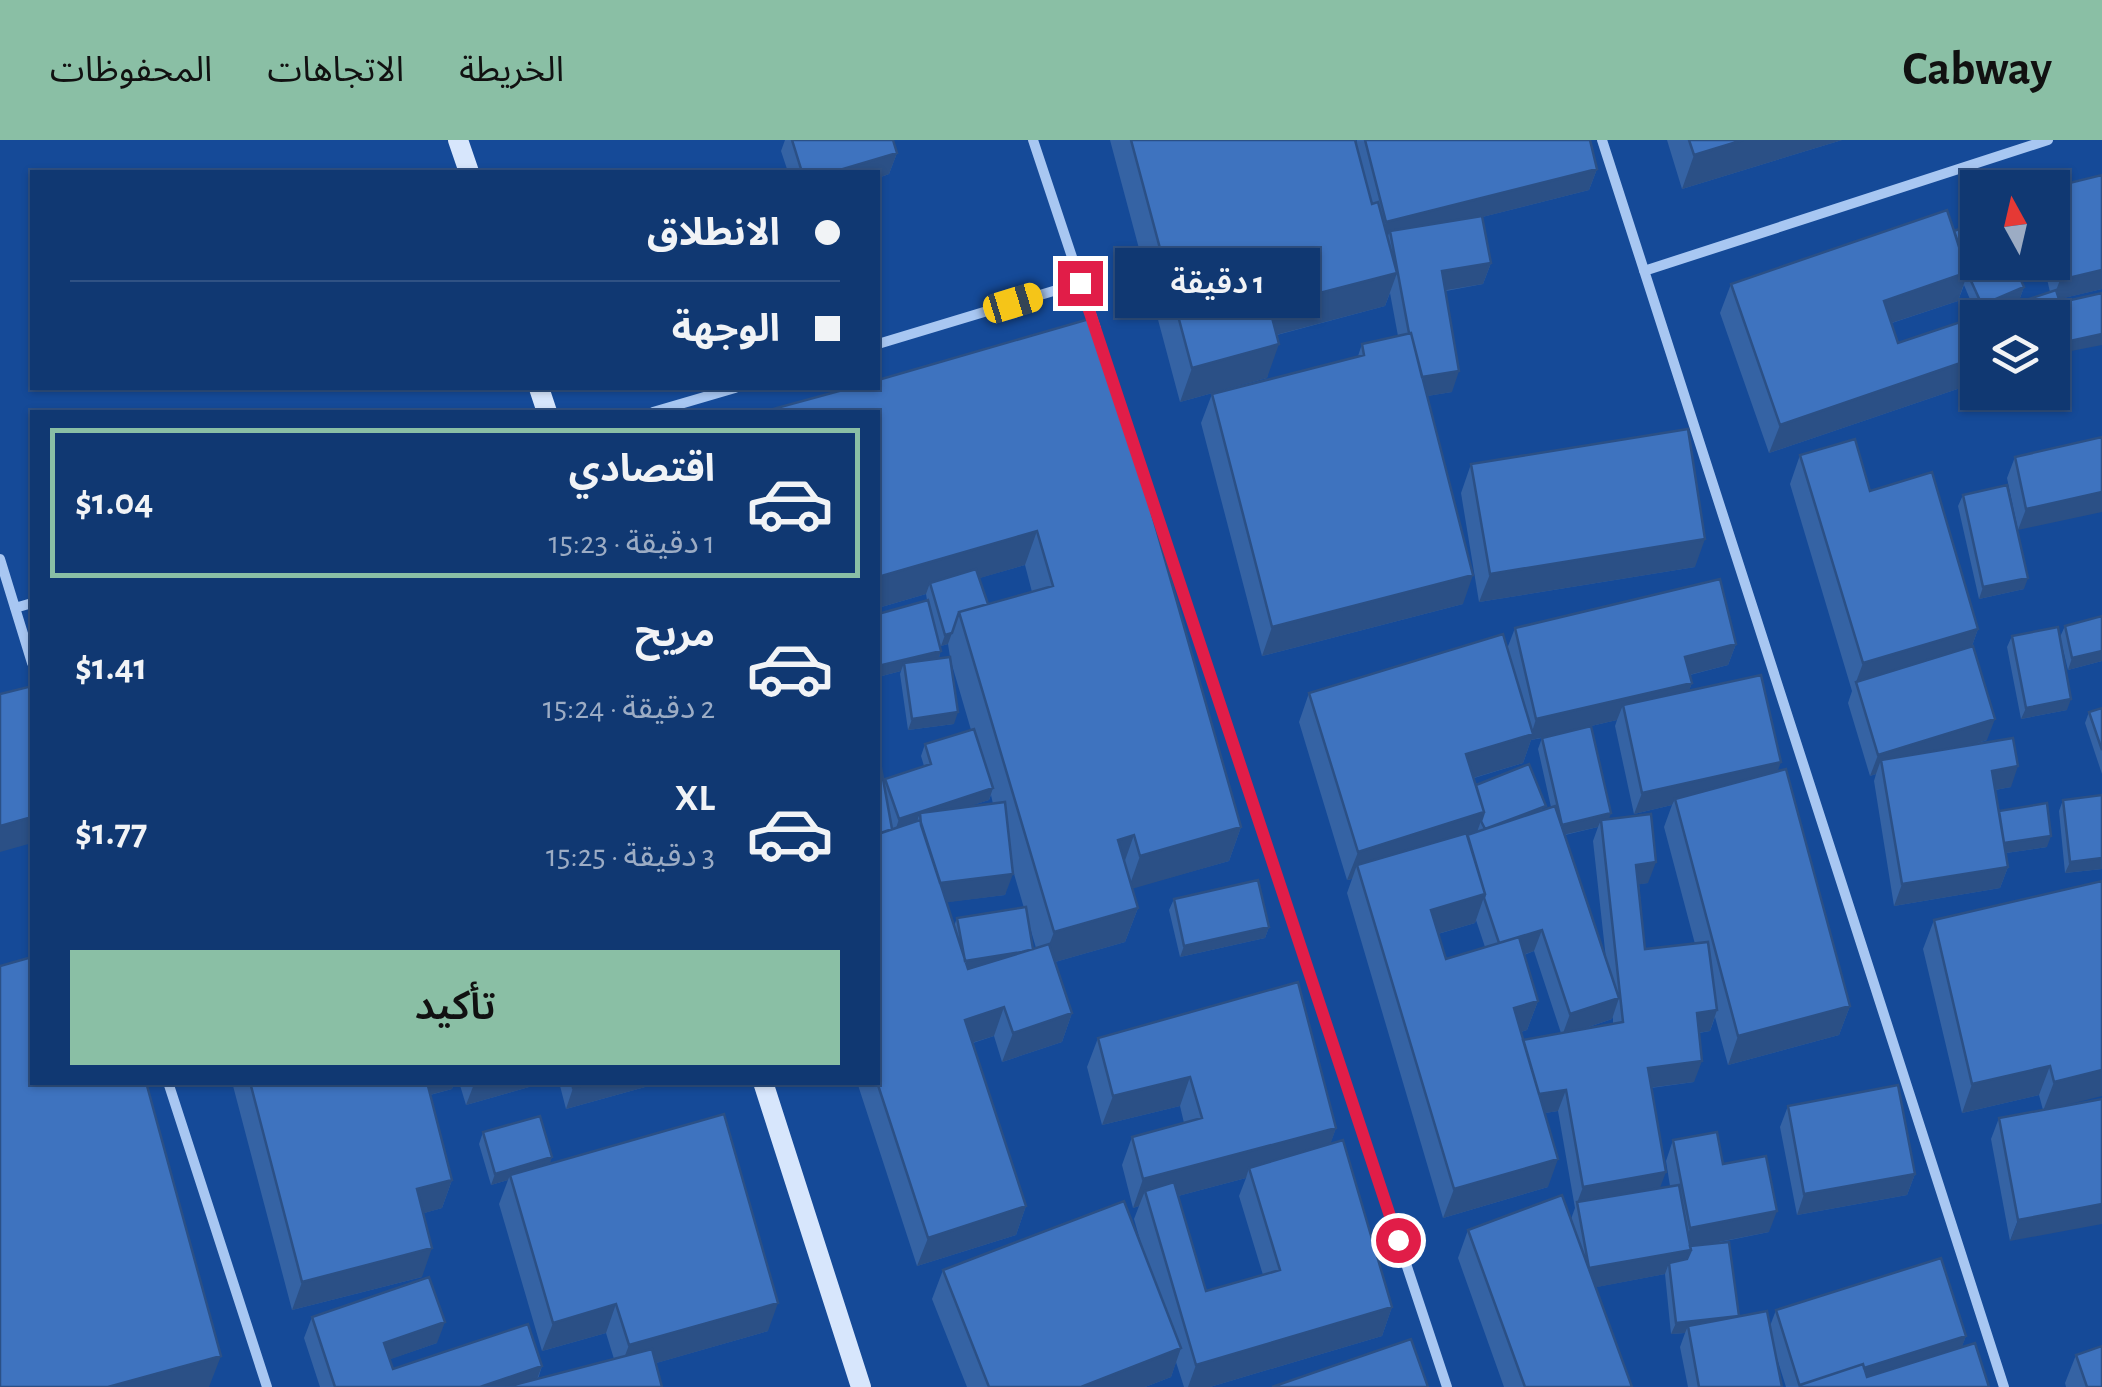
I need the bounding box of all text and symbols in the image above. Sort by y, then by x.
text: Cabway [1902,46,2052,94]
text: المحفوظات [50,53,212,88]
text: الاتجاهات [267,53,404,88]
text: الخريطة [459,53,564,88]
north arrow [1960,170,2070,280]
map controls [1960,170,2070,410]
text: الانطلاق [647,215,780,253]
callout: 1 دقيقة [1115,248,1320,318]
route end [1058,261,1103,306]
text: 1 دقيقة [1171,267,1265,299]
car [980,280,1046,326]
button: layers [1960,300,2070,410]
text: الوجهة [672,311,780,349]
text: اقتصادي [569,451,715,489]
icon: car [745,458,835,548]
text: $1.04 [75,484,153,522]
text: 1 دقيقة · 15:23 [548,527,715,559]
text: مريح [635,616,715,654]
icon: car [745,623,835,713]
text: $1.41 [75,649,147,687]
text: 2 دقيقة · 15:24 [543,692,715,724]
text: XL [675,780,715,818]
icon: car [745,788,835,878]
text: $1.77 [75,814,147,852]
text: 3 دقيقة · 15:25 [546,840,715,872]
button: تأكيد [70,950,840,1065]
route start [1376,1218,1421,1263]

